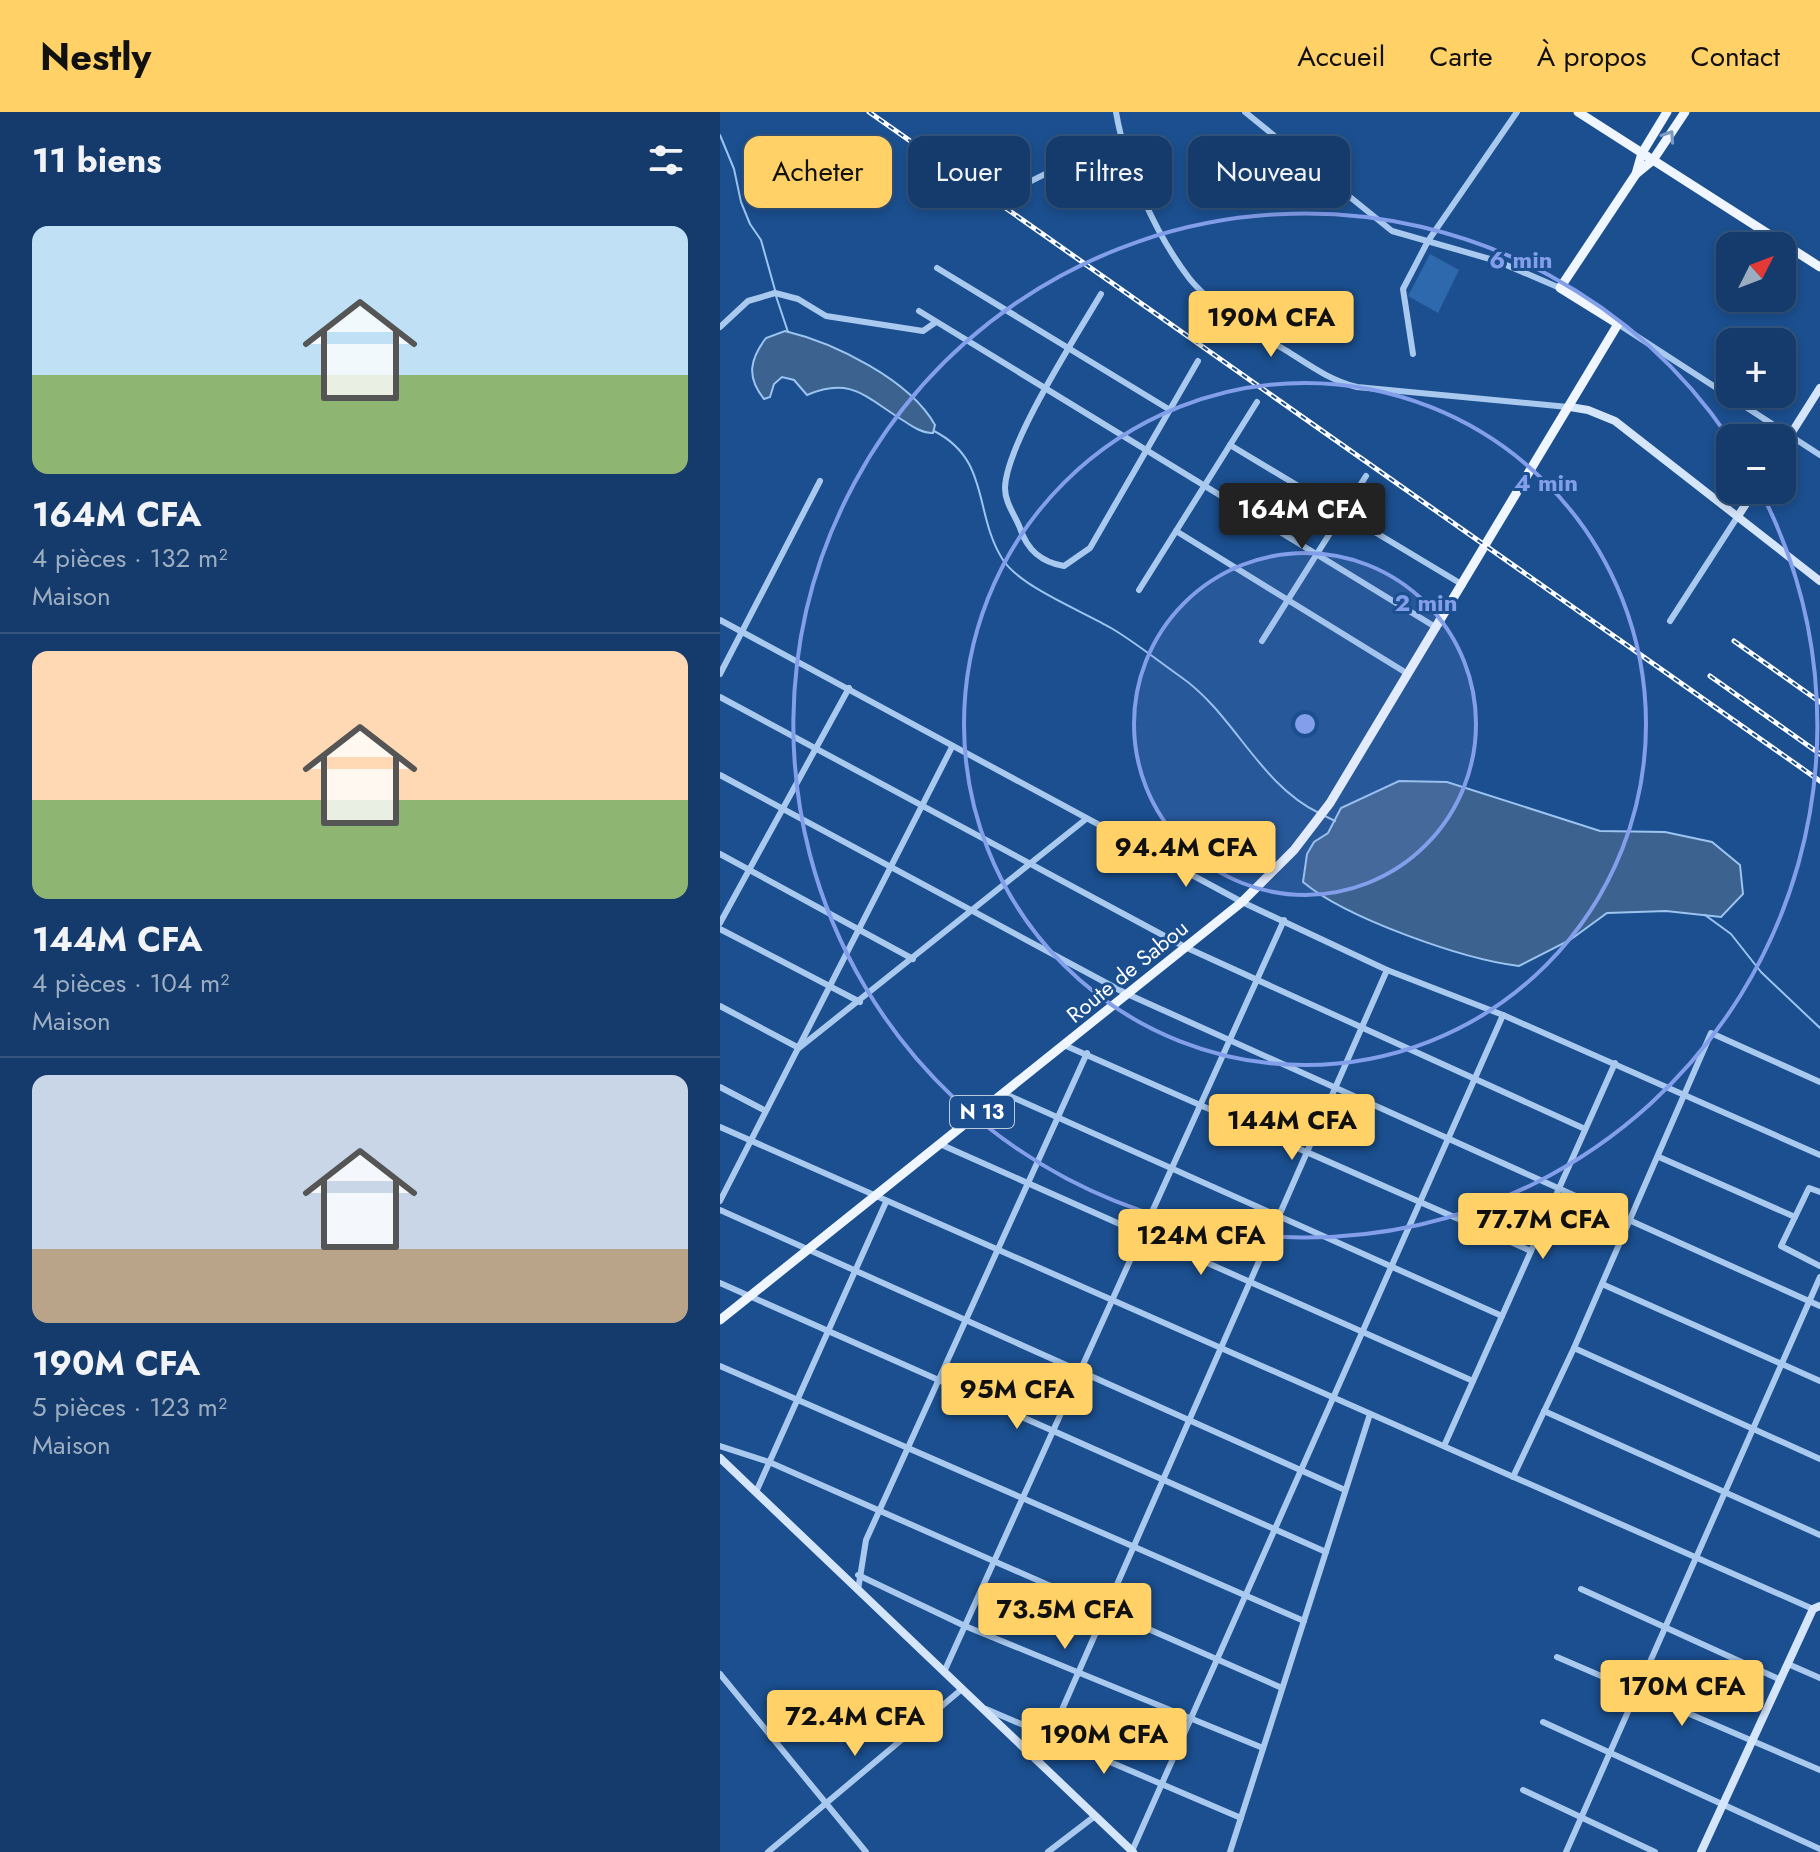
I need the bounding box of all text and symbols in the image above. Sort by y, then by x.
text: Nestly [40,29,151,84]
text: Accueil [1297,36,1385,77]
text: Carte [1429,36,1493,77]
text: À propos [1537,36,1647,77]
text: Contact [1691,36,1780,77]
one-way arrow [1659,130,1674,145]
text: 11 biens [32,136,162,185]
chip: Acheter [744,136,892,208]
chip: Louer [908,136,1030,208]
chip: Filtres [1046,136,1172,208]
chip: Nouveau [1188,136,1350,208]
icon: filters [644,138,688,182]
north arrow [1716,232,1796,312]
map controls [1716,232,1796,504]
text: 6 min [1489,242,1553,277]
icon: home [288,278,432,422]
pin: 190M CFA [1188,291,1354,359]
text: 190M CFA [1207,298,1335,336]
button: + [1716,328,1796,408]
button: − [1716,424,1796,504]
text: 4 min [1514,465,1578,500]
pin: 164M CFA [1219,483,1385,551]
text: 164M CFA [32,490,202,539]
text: 164M CFA [1237,490,1367,528]
text: 4 pièces · 132 m² [32,539,227,577]
text: Maison [32,577,111,615]
text: 2 min [1394,585,1458,620]
icon: home [288,703,432,847]
centre of rings [1291,710,1319,738]
pin: 94.4M CFA [1094,821,1278,889]
text: 94.4M CFA [1115,828,1257,866]
street label: Route de Sabou [1059,912,1195,1030]
text: 144M CFA [32,915,203,964]
text: 4 pièces · 104 m² [32,964,229,1002]
text: Maison [32,1002,111,1040]
pin: 144M CFA [1209,1094,1375,1162]
road number: N 13 [950,1096,1014,1128]
text: 144M CFA [1227,1101,1357,1139]
icon: home [288,1127,432,1271]
pin: 77.7M CFA [1451,1193,1635,1261]
text: 77.7M CFA [1476,1200,1610,1238]
pin: 124M CFA [1118,1209,1284,1277]
text: 124M CFA [1136,1216,1266,1254]
text: 190M CFA [32,1339,200,1388]
pin: 95M CFA [943,1363,1091,1431]
text: 95M CFA [959,1370,1075,1408]
text: 5 pièces · 123 m² [32,1388,227,1426]
text: Maison [32,1426,111,1464]
pin: 73.5M CFA [973,1583,1157,1651]
text: 73.5M CFA [996,1590,1134,1628]
pin: 170M CFA [1599,1660,1765,1728]
text: 170M CFA [1619,1667,1745,1705]
pin: 72.4M CFA [763,1690,947,1758]
text: 72.4M CFA [785,1697,925,1735]
pin: 190M CFA [1021,1708,1187,1776]
text: 190M CFA [1040,1715,1168,1753]

